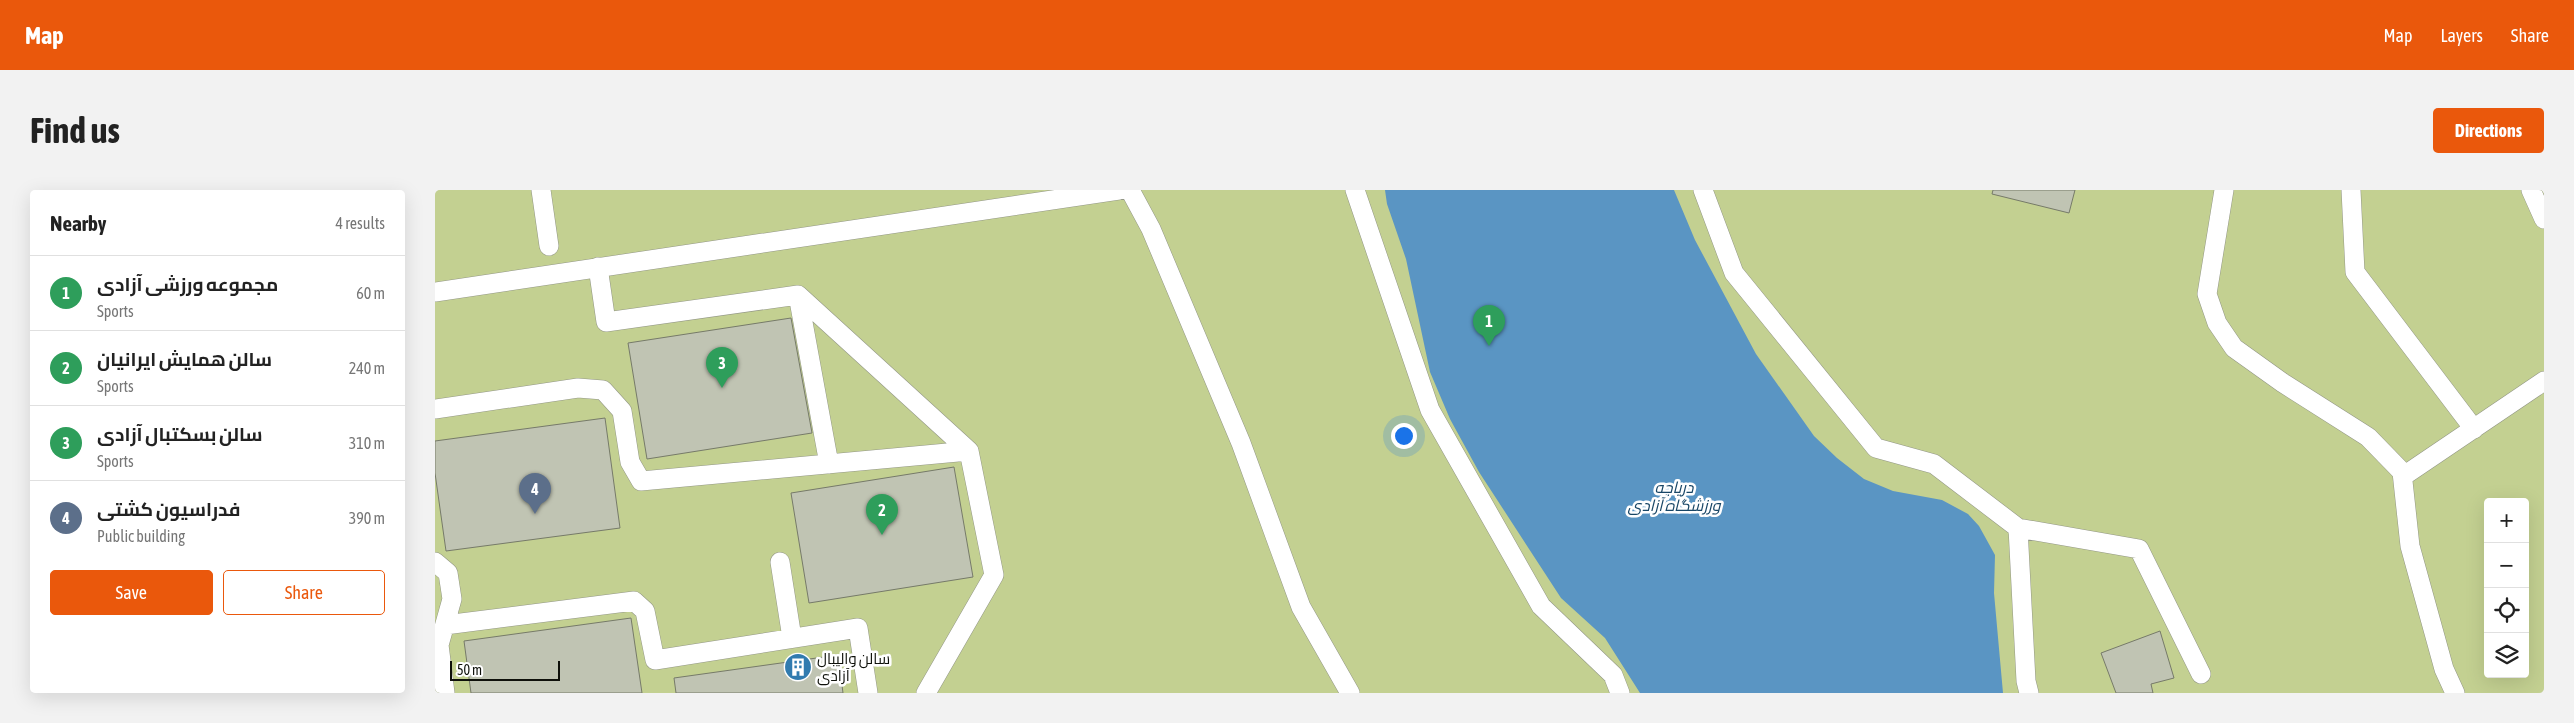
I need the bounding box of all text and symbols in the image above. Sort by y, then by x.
text: Map [25,22,64,49]
text: Map [2383,25,2412,46]
text: Layers [2440,25,2483,46]
text: Share [2511,25,2549,46]
button: Directions [2433,108,2544,153]
text: Find us [30,110,120,150]
text: Nearby [50,211,106,235]
text: 4 results [335,214,385,232]
text: مجموعه ورزشی آزادی [97,273,278,295]
text: 1 [62,284,70,302]
text: 60 m [356,284,385,302]
text: Sports [97,302,134,320]
pin: 1 [1473,305,1505,346]
pin: 3 [706,347,738,388]
text: سالن همایش ایرانیان [97,348,272,370]
text: 2 [62,359,70,377]
text: 240 m [349,359,385,377]
text: Sports [97,377,134,395]
text: سالن بسکتبال آزادی [97,423,263,445]
your location [1391,423,1417,449]
text: 3 [62,434,70,452]
text: 310 m [349,434,385,452]
text: Sports [97,452,134,470]
pin: 4 [519,473,551,514]
water label: دریاچه ورزشگاه آزادی [1628,478,1722,515]
pin: 2 [866,494,898,535]
text: فدراسیون کشتی [97,498,241,520]
map controls [2484,498,2529,678]
button: + [2484,498,2529,543]
text: 4 [62,509,70,527]
text: 390 m [349,509,385,527]
text: Public building [97,527,185,545]
button: − [2484,543,2529,588]
button: Save [50,570,213,615]
button: Share [223,570,385,615]
button: locate [2484,588,2529,633]
button: layers [2484,633,2529,678]
place label: سالن والیبال آزادی [817,650,890,686]
building icon: سالن والیبال آزادی [783,652,813,682]
scale bar [450,658,560,681]
text: 50 m [457,662,482,678]

